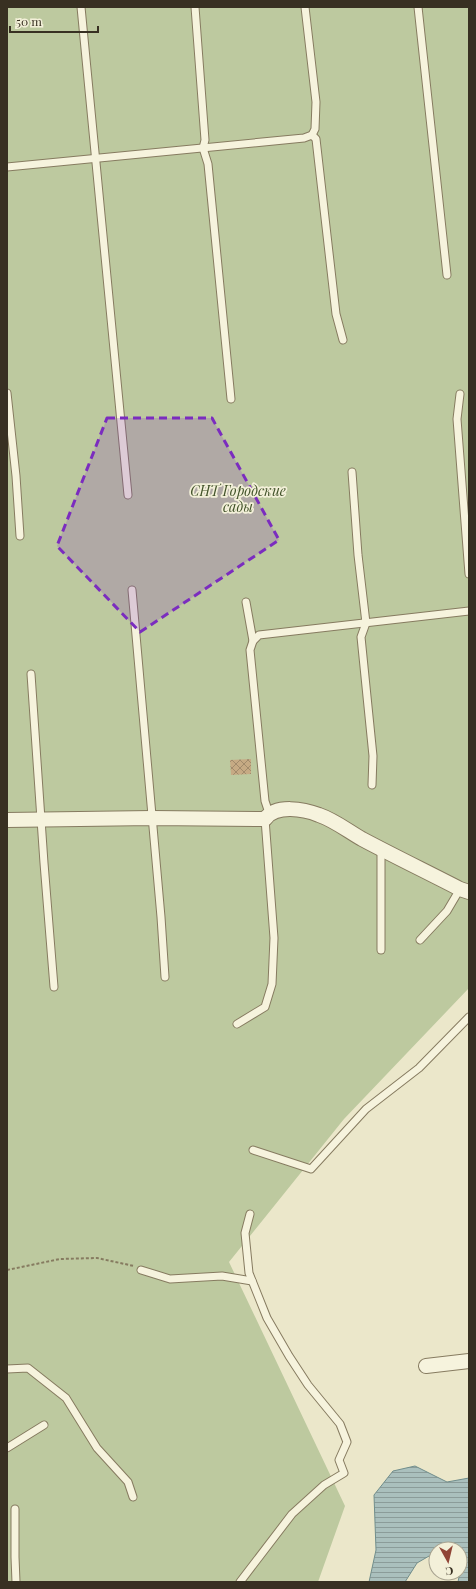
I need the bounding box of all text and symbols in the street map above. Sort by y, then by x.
scale bar [10,8,98,34]
text: 50 m [16,13,42,29]
park label: СНТ Городские сады [190,481,286,516]
north arrow [428,1541,468,1581]
text: С [444,1563,454,1579]

